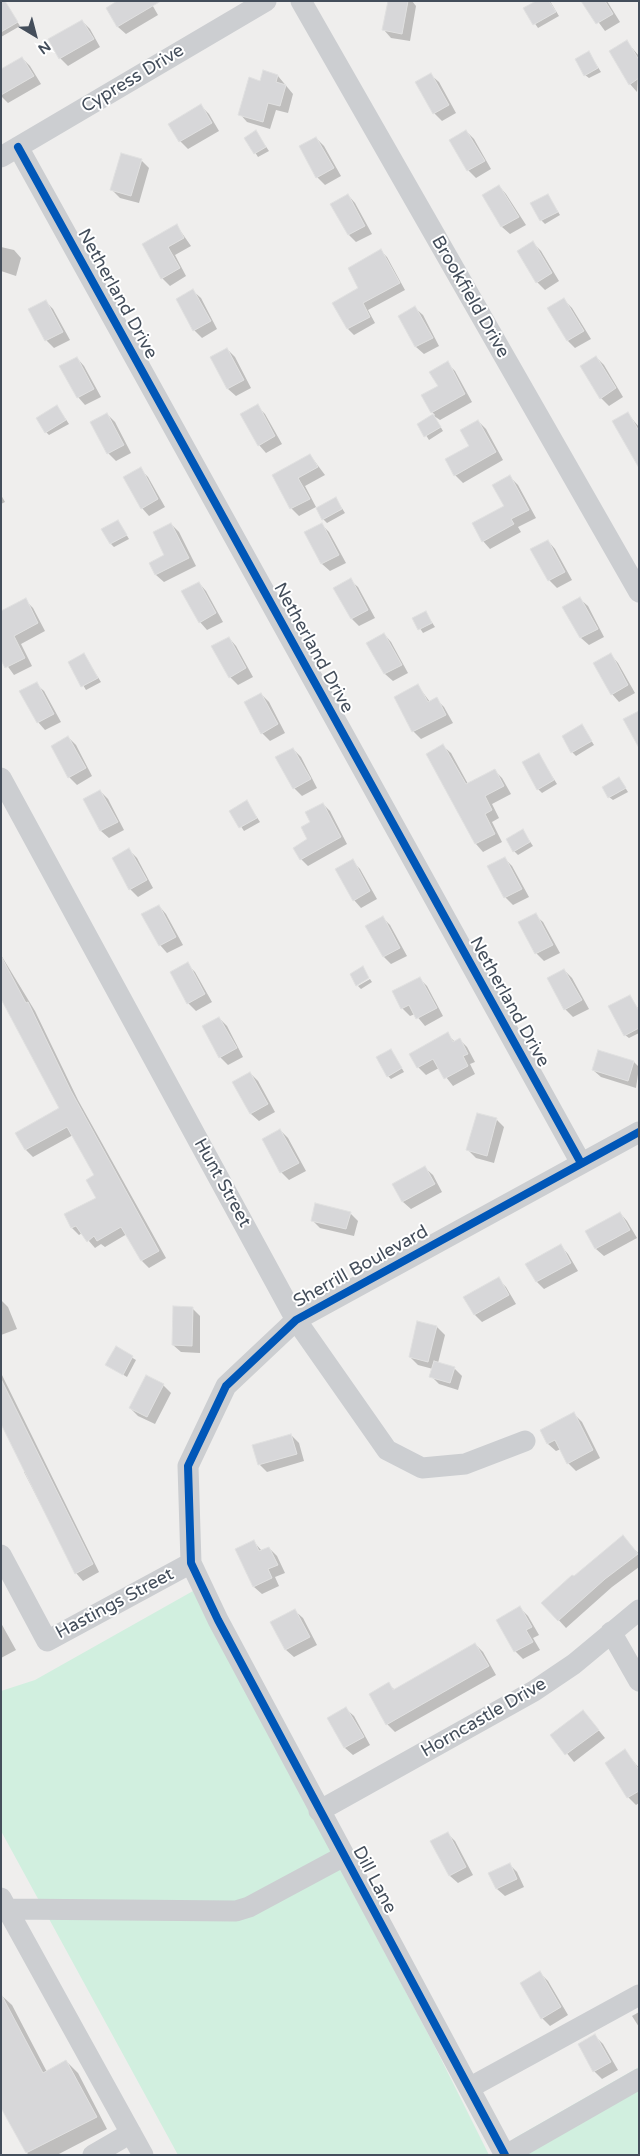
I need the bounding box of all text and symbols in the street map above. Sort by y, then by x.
north arrow [10,10,60,60]
text: N [35,37,54,58]
street label: Cypress Drive [78,40,188,118]
street label: Netherland Drive [72,225,162,363]
street label: Brookfield Drive [426,232,514,362]
street label: Netherland Drive [268,579,358,717]
street label: Netherland Drive [464,933,554,1071]
street label: Hunt Street [189,1135,255,1231]
street label: Sherrill Boulevard [290,1221,432,1313]
street label: Hastings Street [52,1564,178,1644]
street label: Horncastle Drive [418,1673,550,1763]
street label: Dill Lane [347,1843,401,1917]

